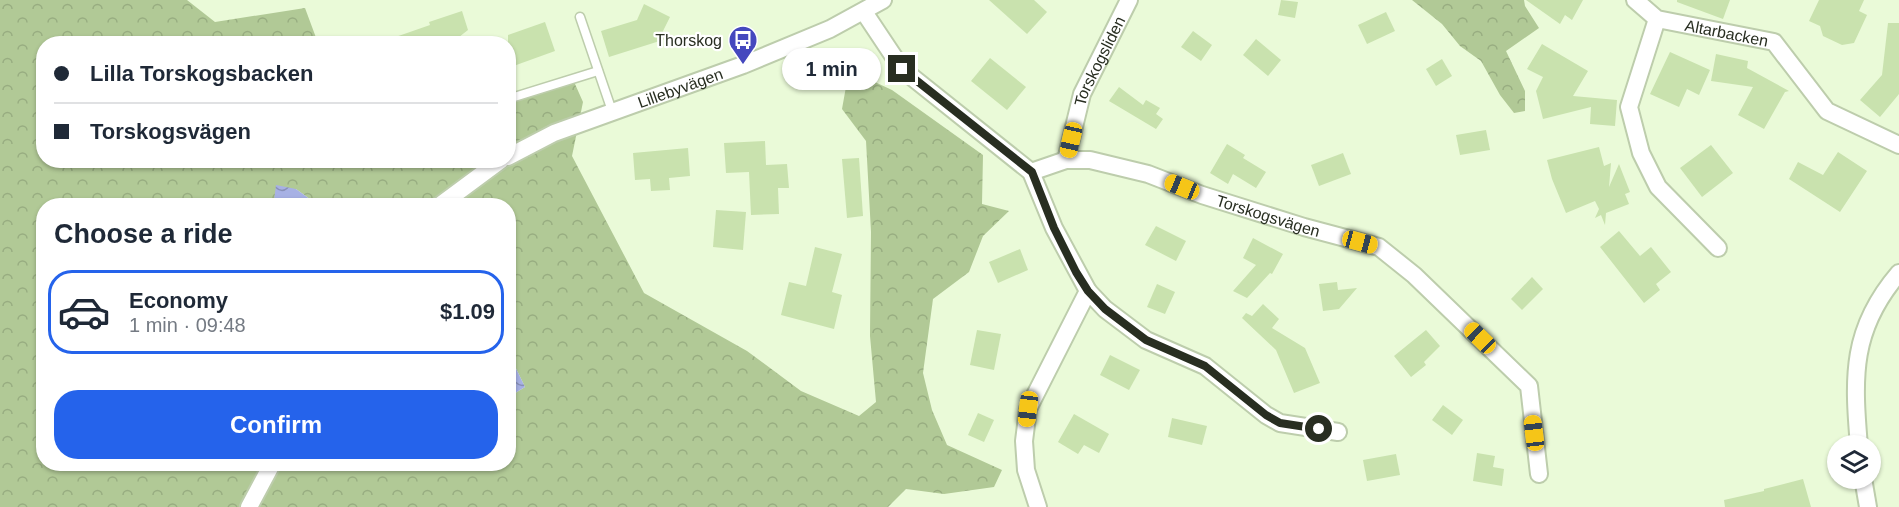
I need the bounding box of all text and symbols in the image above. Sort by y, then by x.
street label: Torskogsliden [1071,13,1129,108]
street label: Altarbacken [1683,17,1770,50]
bus stop icon: Thorskog [727,24,759,66]
place label: Thorskog [655,32,722,49]
callout: 1 min [782,48,881,90]
route end [888,55,915,82]
text: 1 min [805,58,858,80]
text: Lilla Torskogsbacken [90,61,313,86]
street label: Lillebyvägen [636,65,725,111]
text: Torskogsvägen [90,119,251,144]
car [1058,120,1084,160]
car [1162,172,1202,202]
street label: Torskogsvägen [1214,192,1322,240]
text: Choose a ride [54,219,233,249]
car [1340,229,1380,255]
icon: car [57,285,111,339]
text: Economy [129,288,228,313]
text: $1.09 [440,299,495,324]
text: 1 min · 09:48 [129,314,246,336]
car [1461,319,1499,357]
button: Confirm [54,390,498,459]
car [1017,390,1039,428]
car [1523,414,1545,452]
route start [1305,415,1332,442]
map controls [1827,435,1881,489]
button: layers [1827,435,1881,489]

